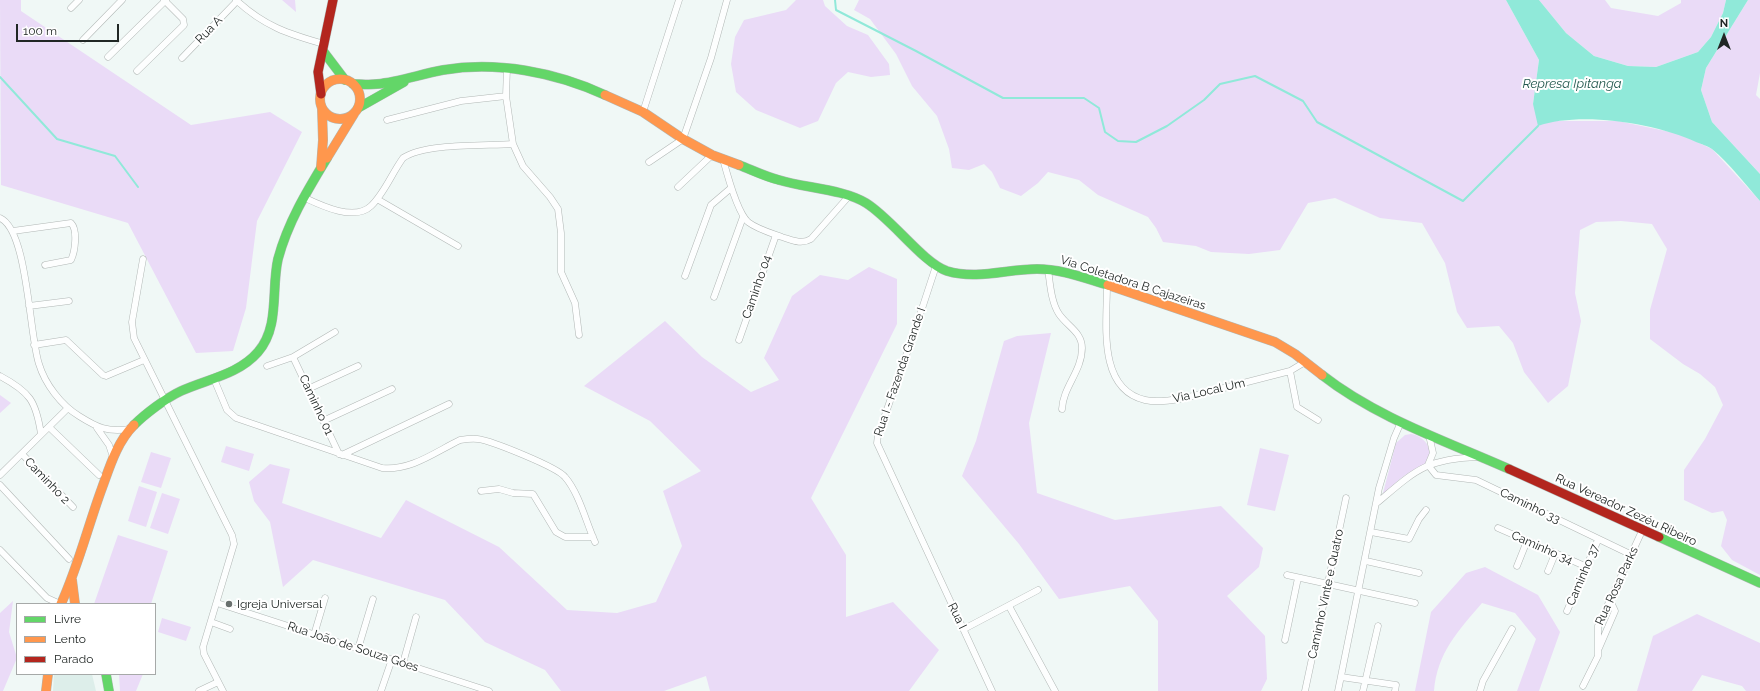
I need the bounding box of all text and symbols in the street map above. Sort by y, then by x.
street label: Rua A [193,13,225,47]
scale bar [18,16,121,42]
north arrow [1704,16,1744,56]
text: N [1720,17,1728,30]
text: 100 m [23,24,57,38]
water label: Represa Ipitanga [1522,76,1622,92]
street label: Caminho 04 [739,253,775,321]
street label: Via Coletadora B Cajazeiras [1059,253,1207,313]
street label: Rua I - Fazenda Grande I [871,306,929,438]
street label: Caminho 01 [296,372,336,438]
street label: Via Local Um [1171,376,1247,406]
street label: Caminho 2 [21,455,73,507]
street label: Rua Vereador Zezéu Ribeiro [1553,471,1699,549]
street label: Caminho 33 [1497,485,1563,527]
street label: Caminho Vinte e Quatro [1305,528,1347,660]
street label: Caminho 34 [1509,528,1575,568]
street label: Caminho 37 [1564,542,1602,608]
street label: Rua Rosa Parks [1593,544,1641,628]
place label: Igreja Universal [237,597,322,611]
marker: Igreja Universal [224,599,234,609]
street label: Rua I [945,601,969,631]
legend [16,603,156,675]
text: Livre [54,612,81,626]
street label: Rua João de Souza Góes [286,619,420,675]
text: Lento [54,632,86,646]
text: Parado [54,652,93,666]

